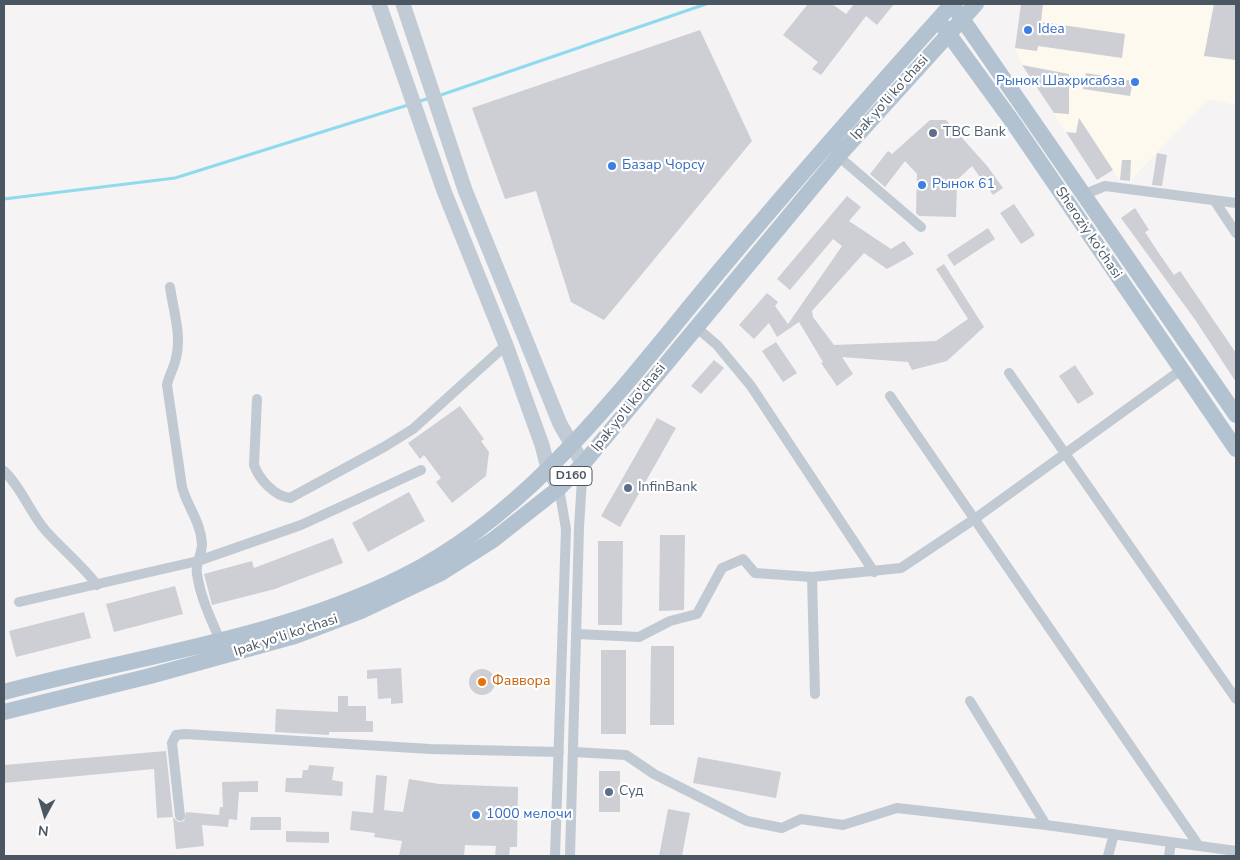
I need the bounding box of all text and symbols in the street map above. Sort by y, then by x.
place label: Idea [1038,22,1065,38]
marker: Idea [1022,24,1034,36]
street label: Ipak yo'li ko'chasi [848,52,932,144]
place label: Рынок Шахрисабза [996,74,1125,90]
marker: Рынок Шахрисабза [1129,76,1141,88]
place label: TBC Bank [943,125,1006,141]
marker: TBC Bank [927,127,939,139]
place label: Базар Чорсу [622,158,705,174]
marker: Базар Чорсу [606,160,618,172]
place label: Рынок 61 [932,177,995,193]
marker: Рынок 61 [916,179,928,191]
street label: Sheroziy ko'chasi [1051,184,1125,282]
street label: Ipak yo'li ko'chasi [588,361,670,455]
road number: D160 [550,466,592,486]
place label: InfinBank [638,480,697,496]
marker: InfinBank [622,482,634,494]
street label: Ipak yo'li ko'chasi [232,611,340,661]
place label: Фаввора [492,674,550,690]
marker: Фаввора [476,676,488,688]
place label: Суд [619,784,644,800]
marker: Суд [603,786,615,798]
north arrow [20,790,70,840]
place label: 1000 мелочи [486,807,572,823]
marker: 1000 мелочи [470,809,482,821]
text: N [37,820,50,840]

